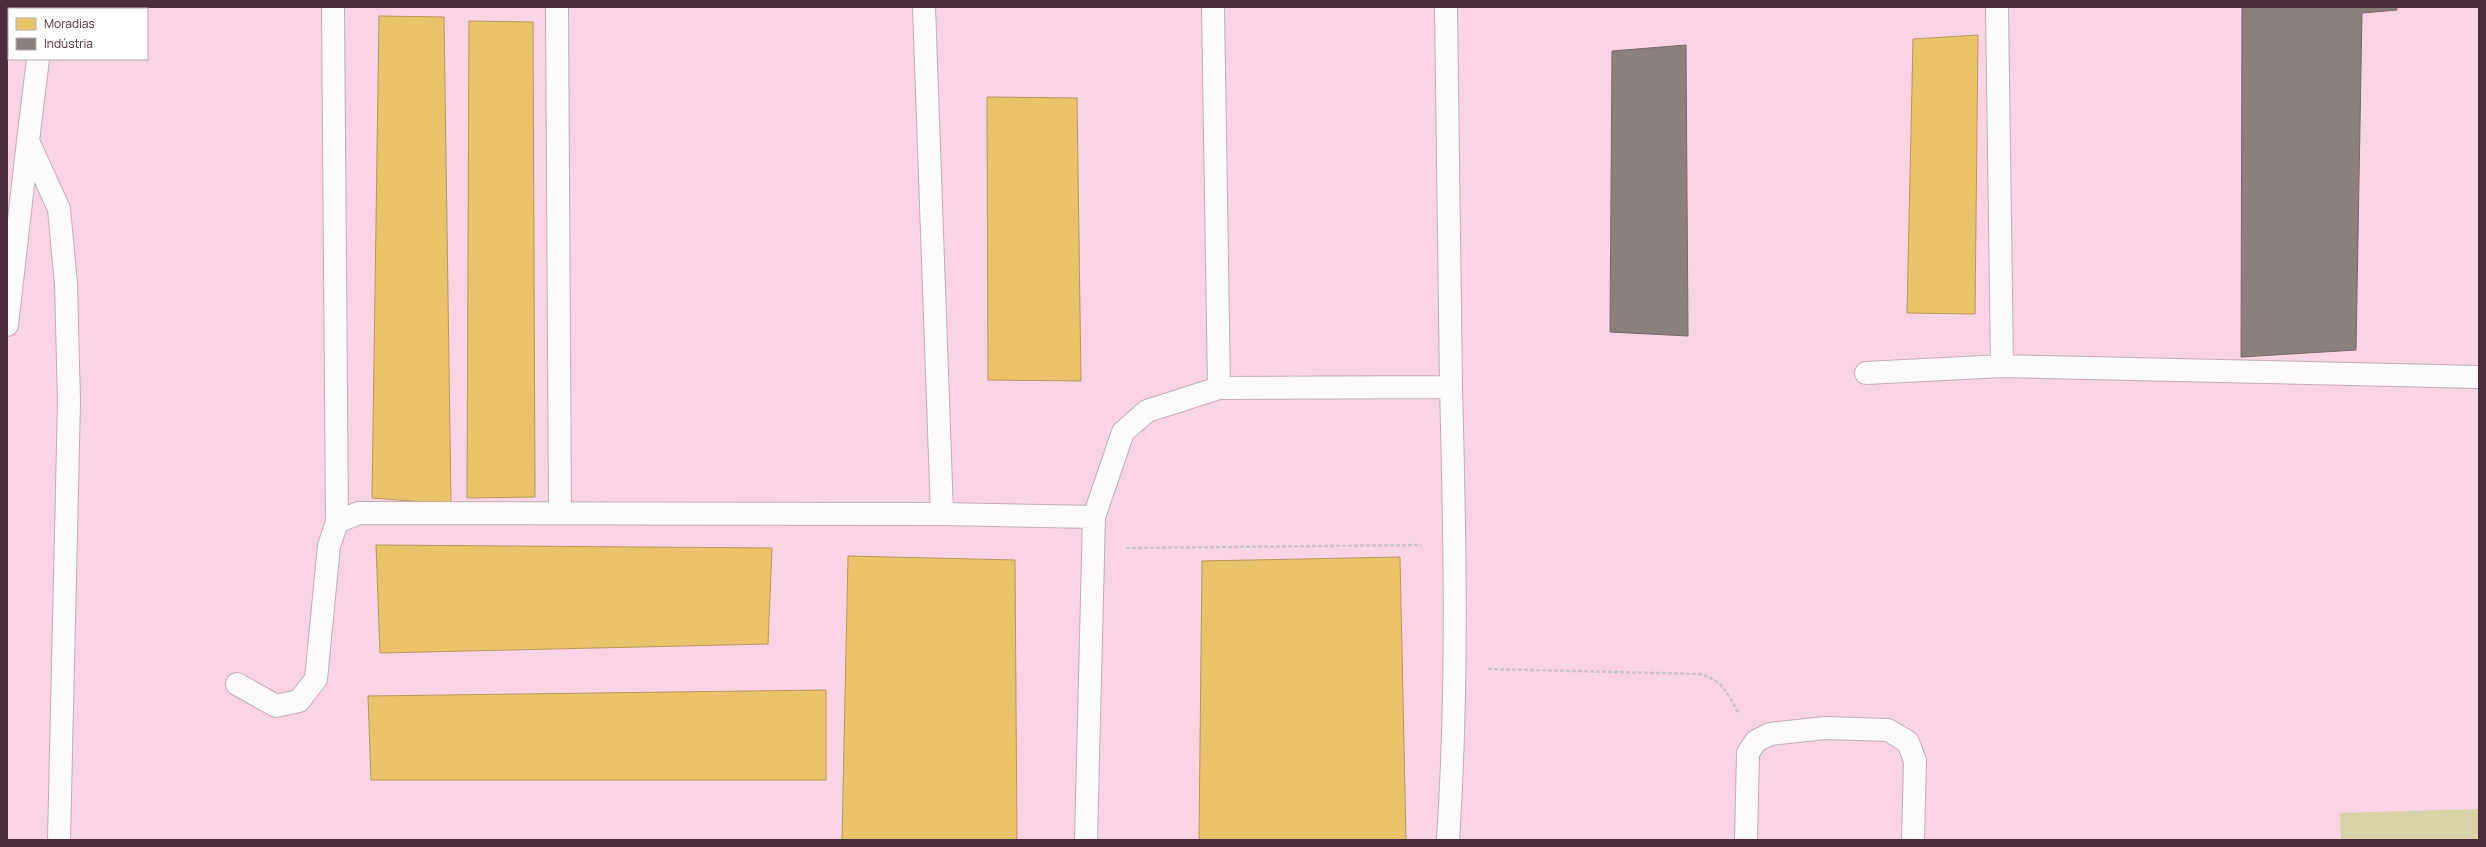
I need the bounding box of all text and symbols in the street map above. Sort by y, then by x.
legend [8,8,148,60]
text: Moradias [44,15,95,32]
text: Indústria [44,35,93,52]

